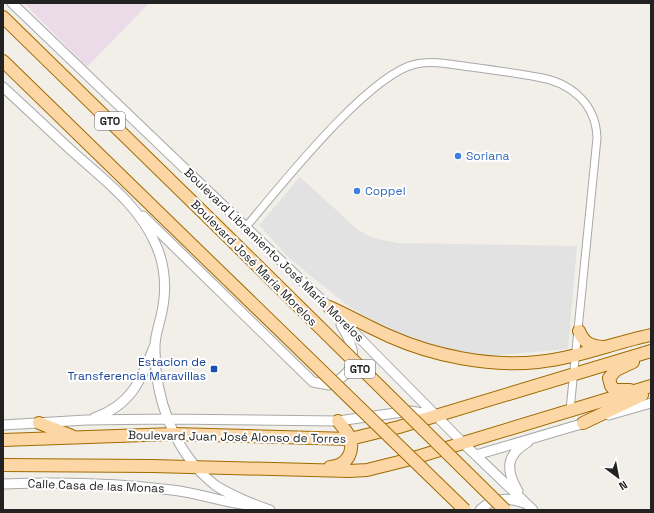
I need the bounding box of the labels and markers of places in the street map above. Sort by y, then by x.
place label: Soriana [466,148,509,164]
marker: Soriana [453,151,463,161]
place label: Coppel [365,183,406,199]
marker: Coppel [352,186,362,196]
place label: Estacion de Transferencia Maravillas [67,354,206,384]
marker: Estacion de Transferencia Maravillas [209,364,219,374]

